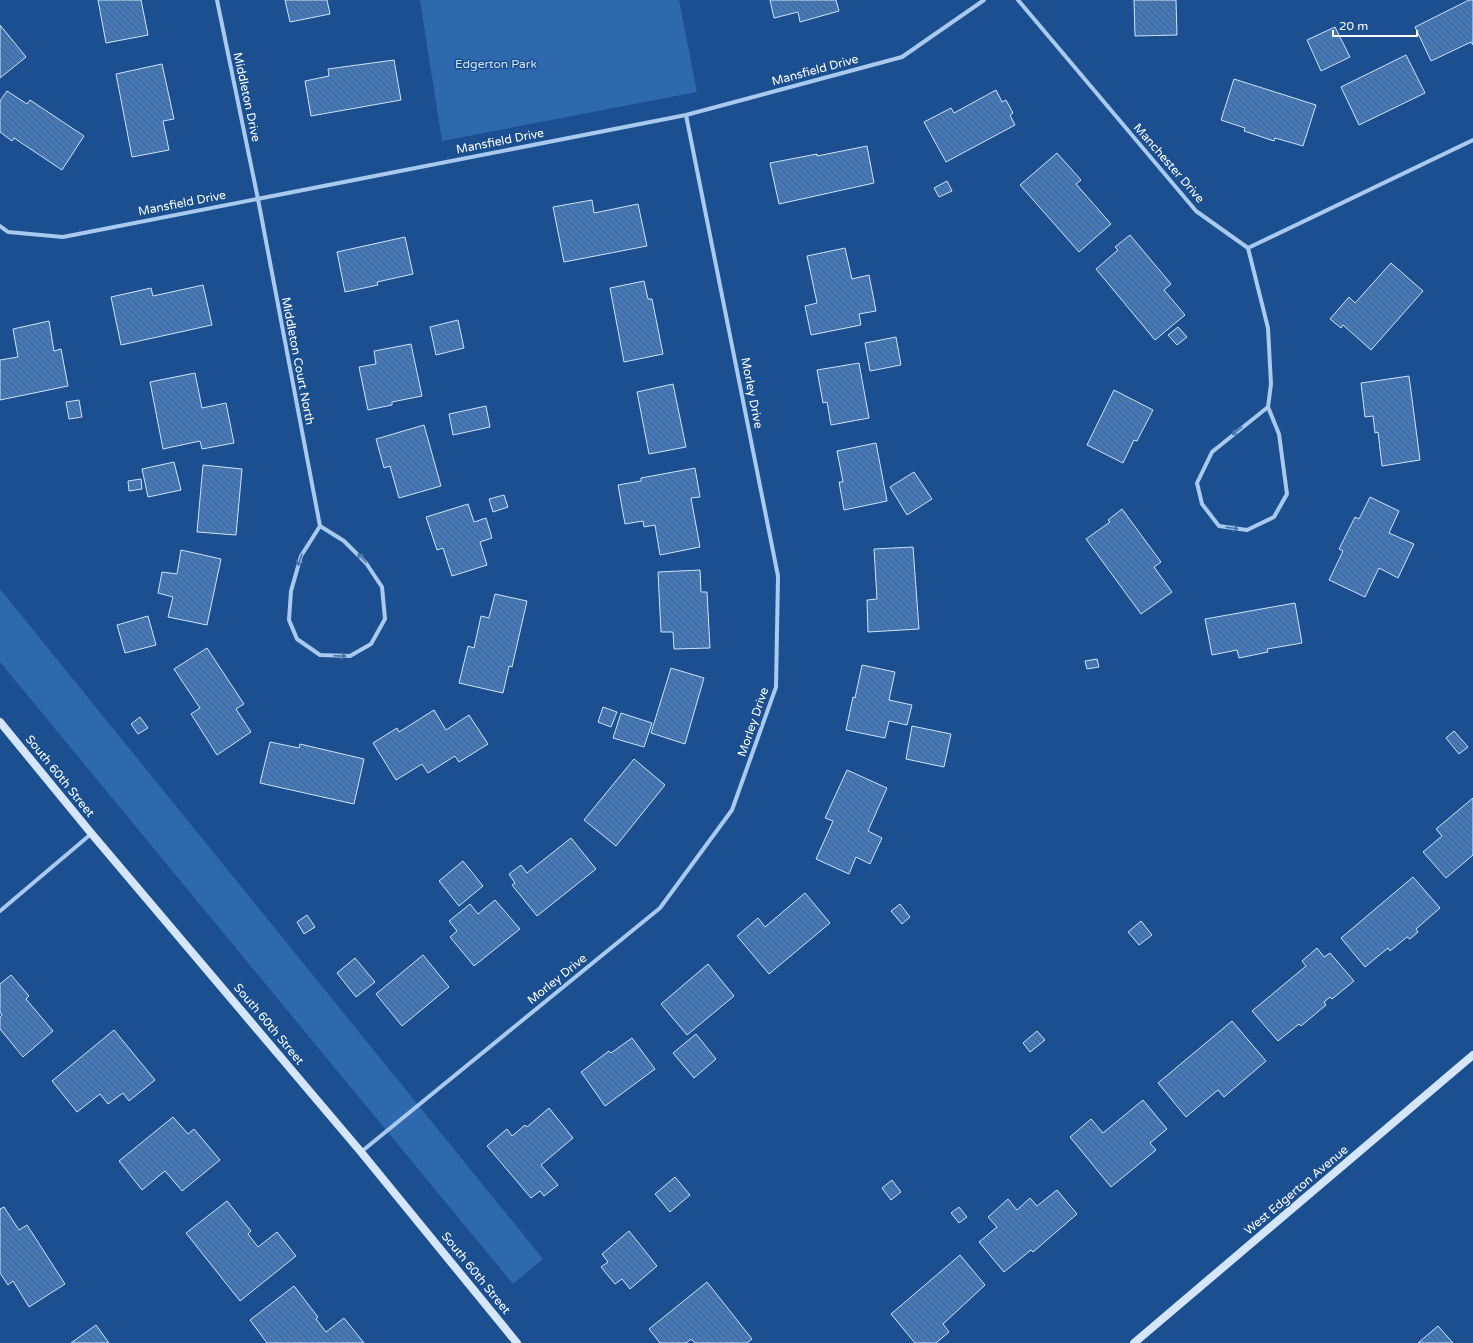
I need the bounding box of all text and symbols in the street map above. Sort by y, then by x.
scale bar [1333,12,1417,38]
text: 20 m [1339,19,1368,33]
street label: Middleton Drive [231,51,263,143]
street label: Mansfield Drive [770,52,860,88]
park label: Edgerton Park [455,57,537,71]
street label: Manchester Drive [1131,121,1207,206]
street label: Mansfield Drive [455,126,545,156]
street label: Mansfield Drive [137,188,227,218]
street label: Middleton Court North [279,296,317,426]
street label: Morley Drive [738,356,766,430]
one-way arrow [1232,427,1243,436]
one-way arrow [1225,524,1238,532]
one-way arrow [296,553,303,566]
one-way arrow [357,554,367,563]
one-way arrow [333,652,346,659]
street label: Morley Drive [735,685,771,758]
street label: South 60th Street [23,732,98,820]
street label: Morley Drive [525,951,590,1007]
street label: South 60th Street [231,981,307,1068]
street label: West Edgerton Avenue [1241,1142,1351,1237]
street label: South 60th Street [439,1229,514,1317]

